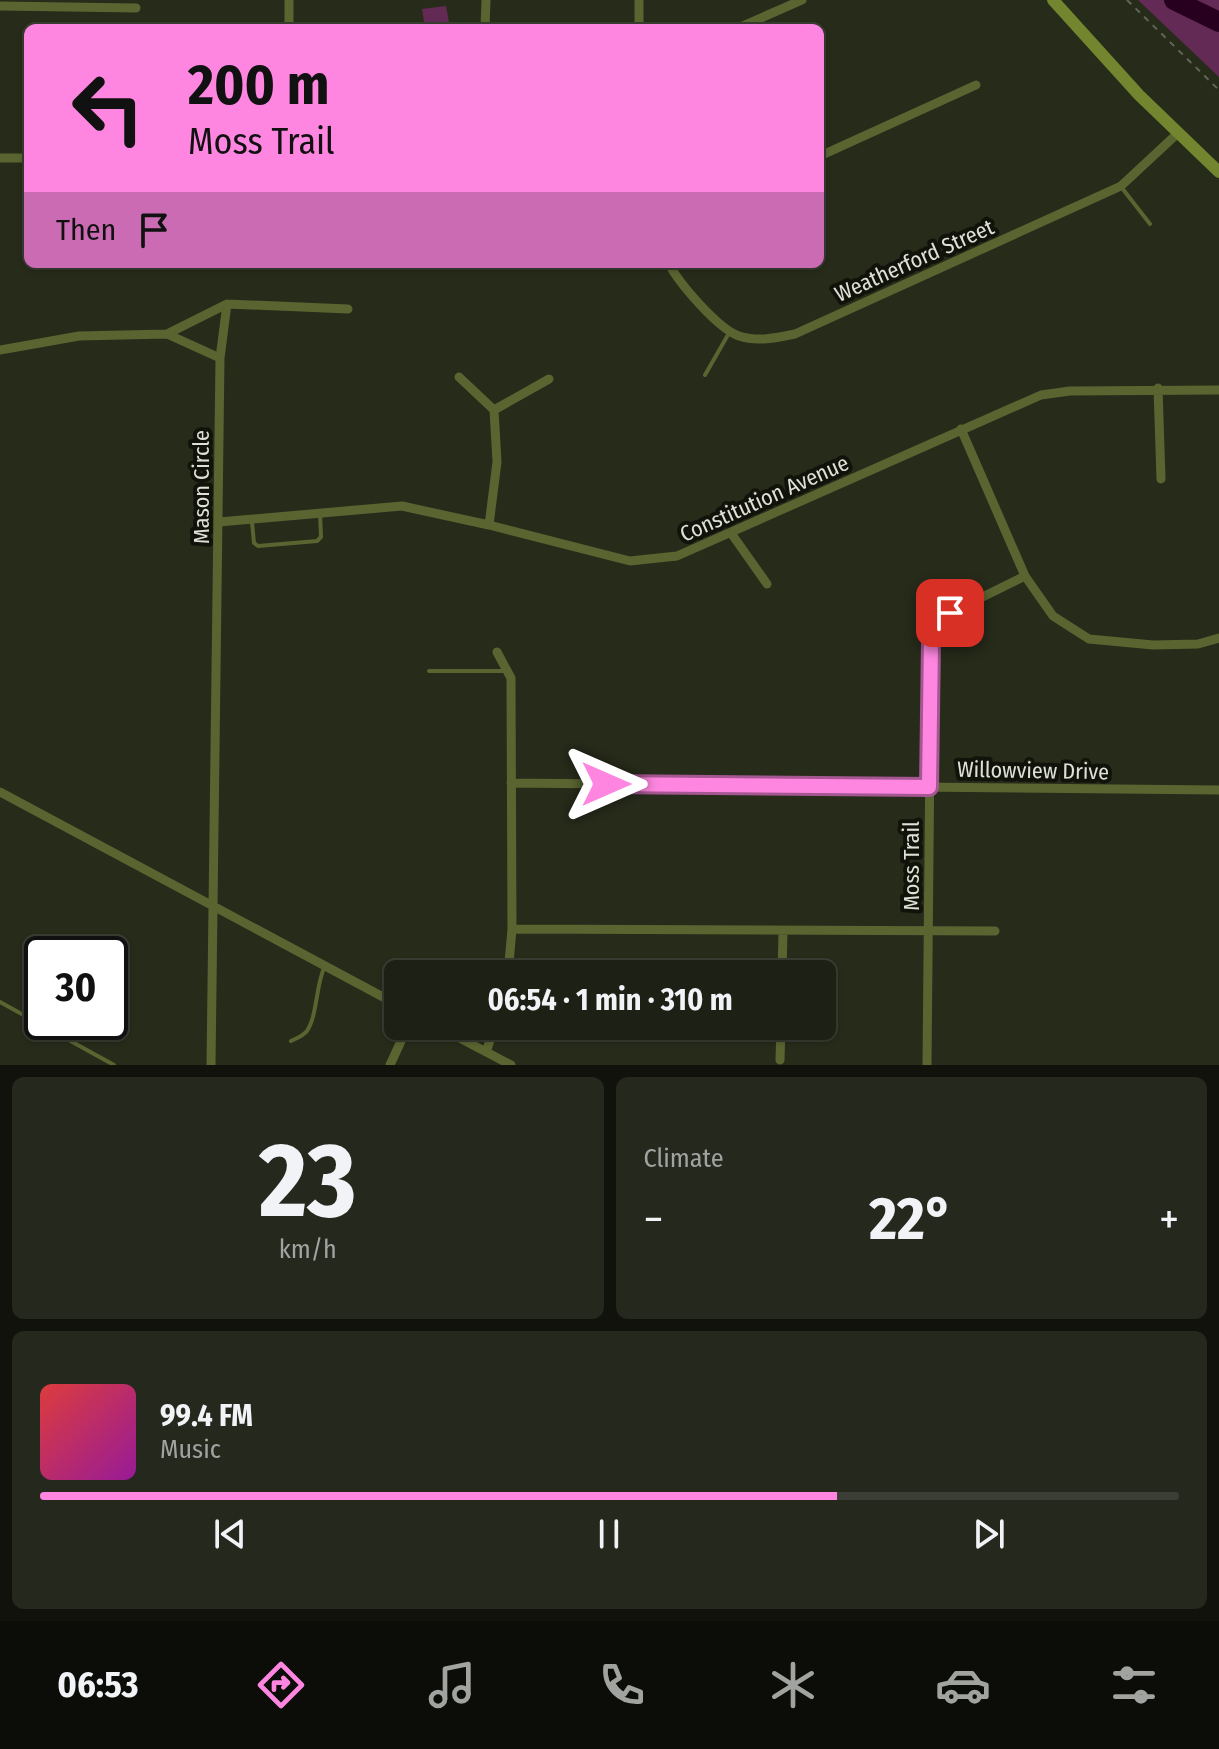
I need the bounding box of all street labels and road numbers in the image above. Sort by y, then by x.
street label: Weatherford Street [830,213,999,308]
street label: Mason Circle [188,430,215,544]
street label: Constitution Avenue [676,449,853,548]
street label: Willowview Drive [957,756,1109,785]
street label: Moss Trail [898,821,925,911]

